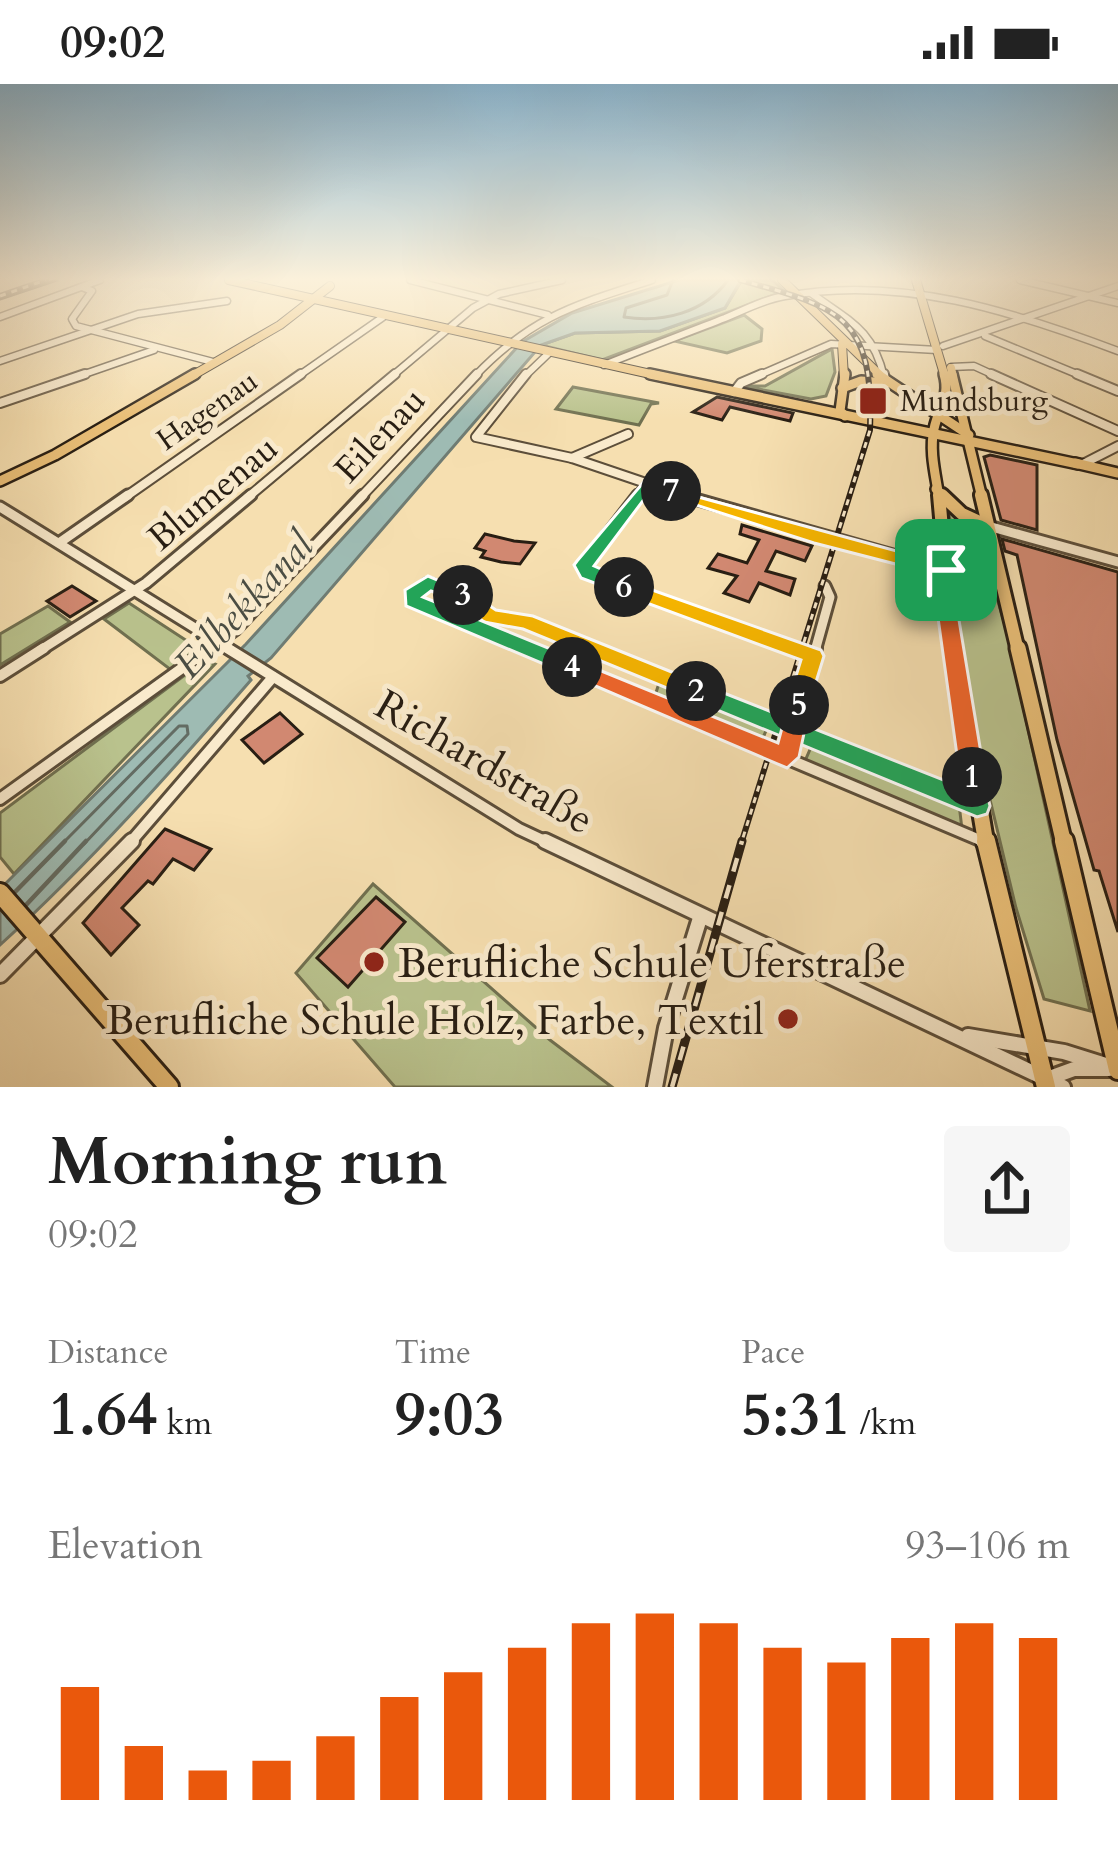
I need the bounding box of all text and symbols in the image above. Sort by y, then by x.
text: 09:02 [60,12,165,73]
street label: Hagenau [148,361,266,460]
street label: Eilenau [323,377,437,493]
place label: Mundsburg [900,381,1048,422]
marker: Mundsburg [857,385,889,417]
street label: Blumenau [137,424,288,562]
pin: 7 [641,461,701,521]
text: 7 [663,468,679,513]
water label: Eilbekkanal [163,519,327,690]
pin [895,519,997,621]
icon: arrive [913,537,979,603]
pin: 6 [594,557,654,617]
text: 6 [616,564,632,609]
pin: 3 [433,565,493,625]
text: 3 [455,572,471,617]
pin: 4 [542,637,602,697]
text: 4 [564,644,580,689]
pin: 2 [666,661,726,721]
text: 2 [688,668,704,713]
pin: 5 [769,675,829,735]
street label: Richardstraße [364,677,604,848]
text: 5 [791,682,807,727]
pin: 1 [942,747,1002,807]
text: 1 [964,754,980,799]
place label: Berufliche Schule Uferstraße [398,935,906,992]
marker: Berufliche Schule Uferstraße [361,949,387,975]
place label: Berufliche Schule Holz, Farbe, Textil [106,992,764,1049]
marker: Berufliche Schule Holz, Farbe, Textil [775,1006,801,1032]
text: Morning run [48,1118,447,1207]
button: share [944,1126,1070,1252]
text: 09:02 [48,1208,138,1261]
text: Distance [48,1330,169,1375]
text: Time [395,1330,471,1375]
text: Pace [741,1330,805,1375]
text: 1.64 [48,1375,158,1456]
text: 9:03 [395,1375,504,1456]
text: 5:31 [741,1375,851,1456]
text: km [158,1401,212,1446]
text: /km [851,1401,916,1446]
text: Elevation [48,1519,203,1572]
text: 93–106 m [905,1519,1070,1572]

